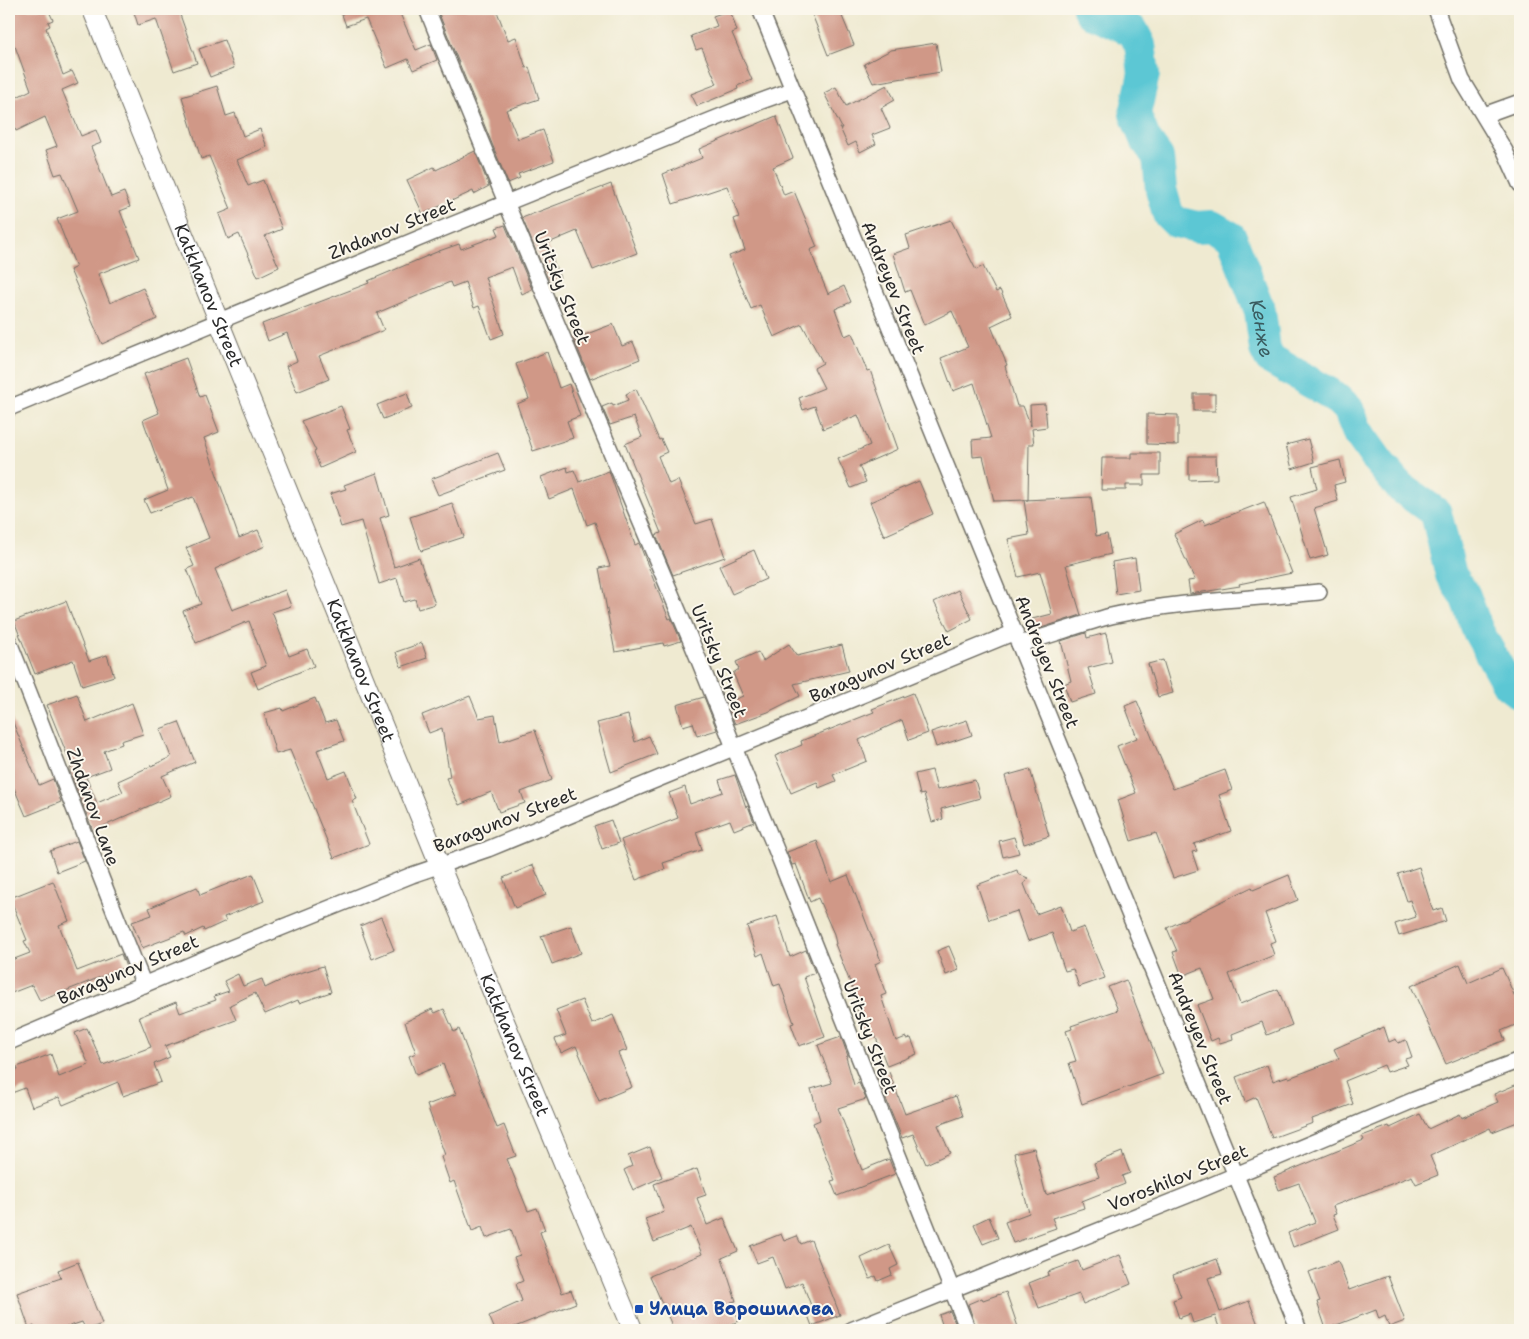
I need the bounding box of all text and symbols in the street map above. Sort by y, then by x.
street label: Zhdanov Street [325,193,459,265]
street label: Andreyev Street [855,218,931,358]
street label: Katkhanov Street [168,220,248,371]
street label: Uritsky Street [528,228,596,348]
water label: Кенже [1244,295,1280,362]
street label: Andreyev Street [1009,592,1085,732]
street label: Katkhanov Street [321,595,400,746]
street label: Uritsky Street [685,601,753,721]
street label: Baragunov Street [806,627,954,709]
street label: Zhdanov Lane [61,745,125,869]
street label: Baragunov Street [430,782,580,858]
street label: Baragunov Street [54,929,202,1011]
street label: Andreyev Street [1162,968,1238,1108]
street label: Katkhanov Street [474,970,555,1120]
street label: Uritsky Street [837,976,903,1098]
street label: Voroshilov Street [1104,1139,1252,1217]
place label: Улица Ворошилова [649,1297,834,1321]
marker: Улица Ворошилова [633,1303,645,1315]

